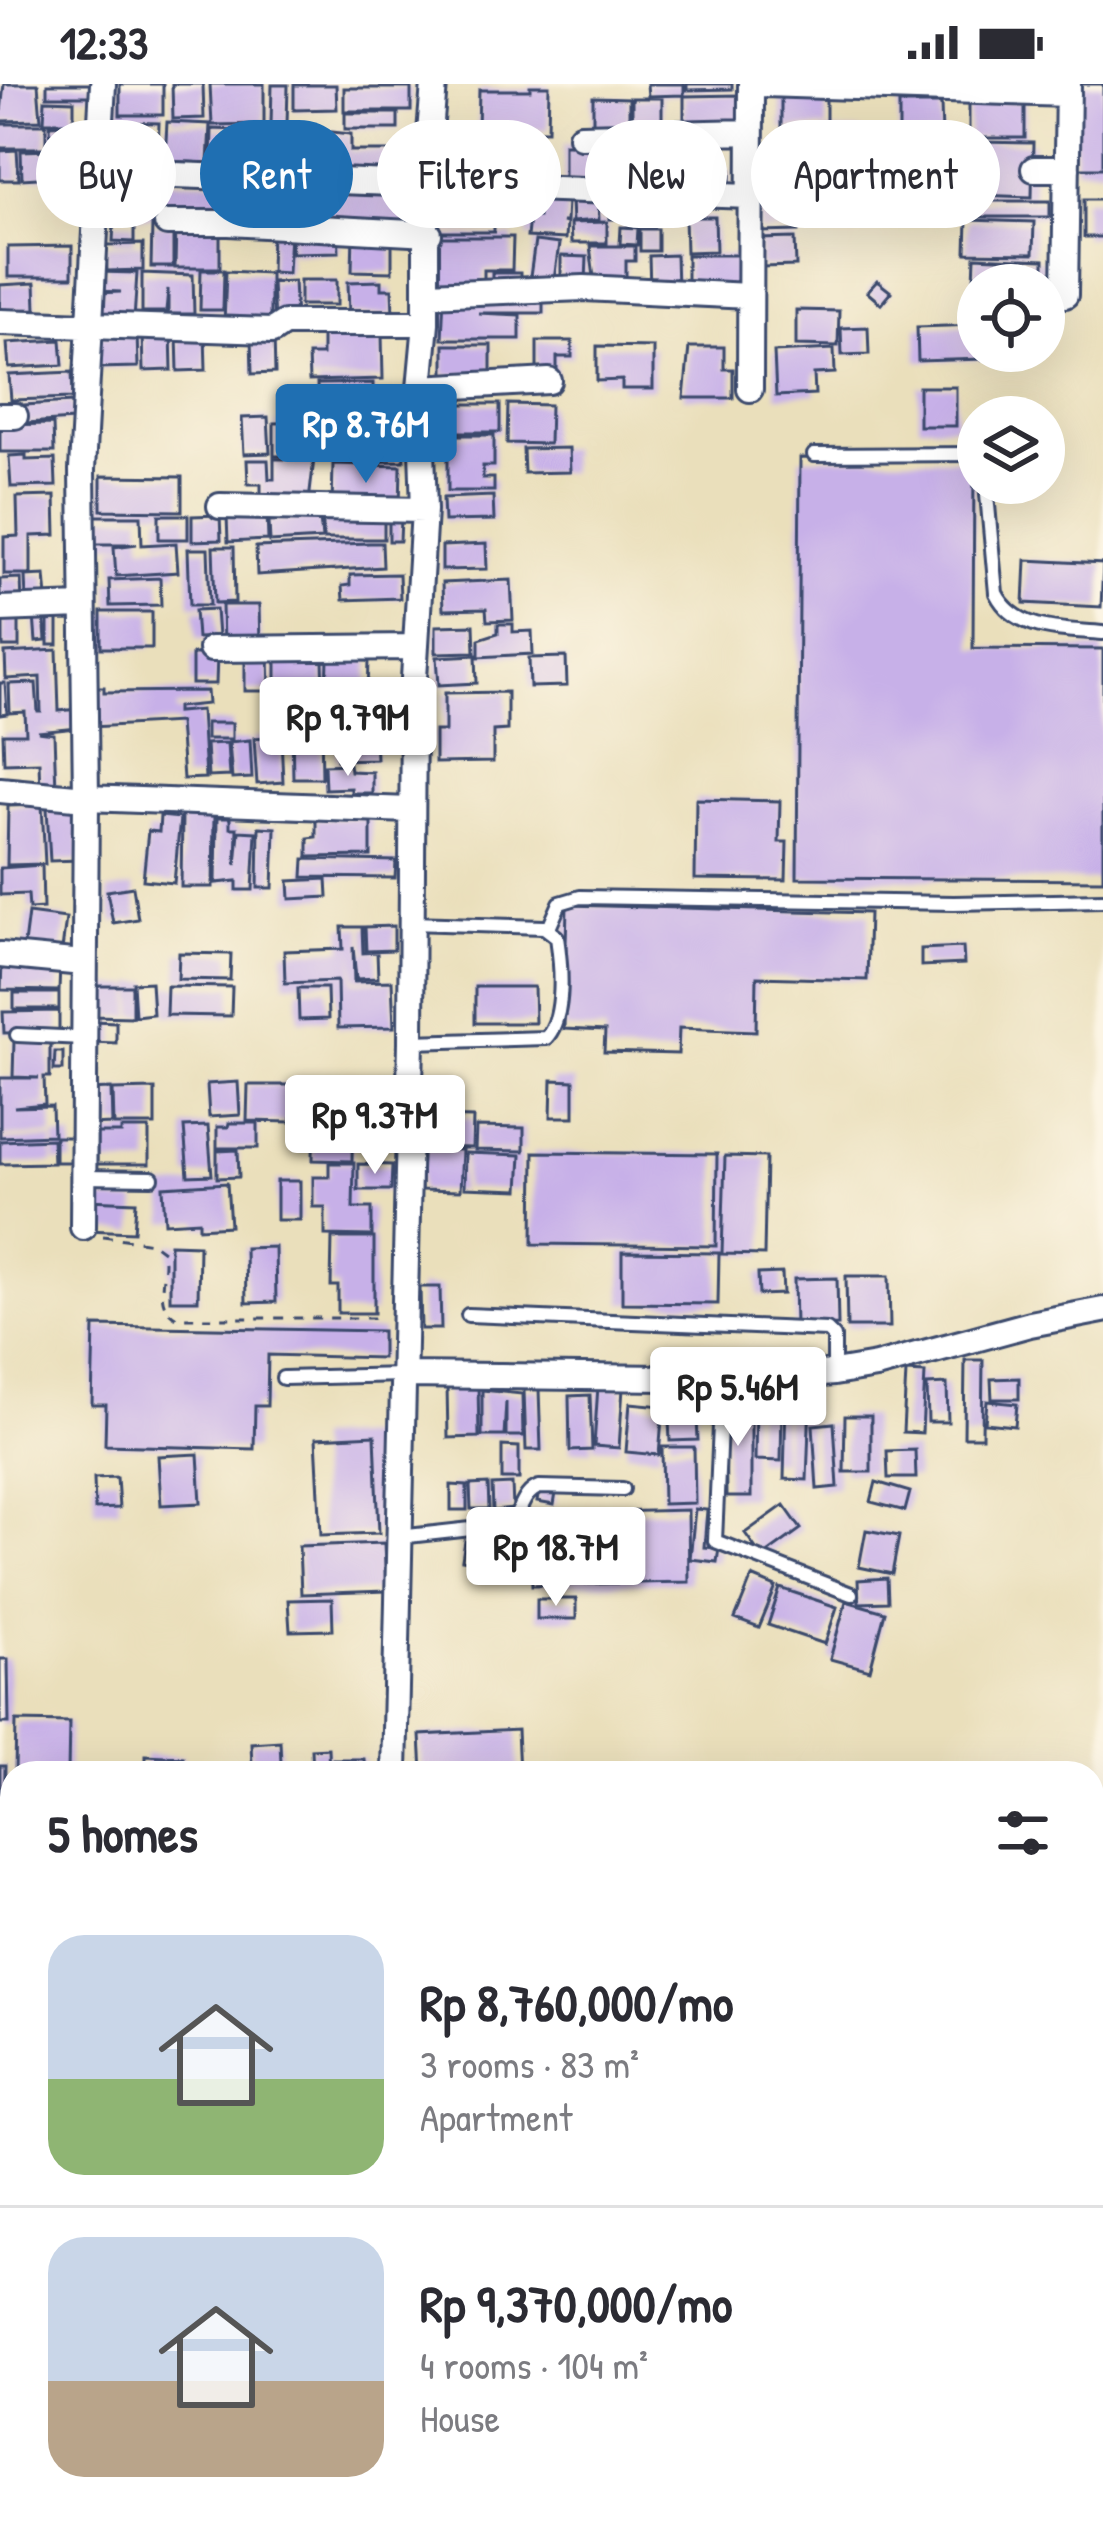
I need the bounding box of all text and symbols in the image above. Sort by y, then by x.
text: 12:33 [60,12,148,73]
chip: Buy [36,120,176,228]
chip: Rent [200,120,353,228]
chip: Filters [377,120,561,228]
chip: New [585,120,727,228]
chip: Apartment [751,120,1000,228]
map controls [957,264,1065,504]
button: locate [957,264,1065,372]
pin: Rp 8.76M [242,384,490,486]
text: Rp 8.76M [303,396,429,449]
button: layers [957,396,1065,504]
pin: Rp 9.79M [224,677,472,779]
text: Rp 9.79M [287,689,409,742]
pin: Rp 9.37M [251,1075,499,1177]
text: Rp 9.37M [312,1087,438,1140]
pin: Rp 5.46M [614,1347,862,1449]
text: Rp 5.46M [677,1359,799,1412]
pin: Rp 18.7M [432,1507,680,1609]
text: Rp 18.7M [493,1519,619,1572]
text: 5 homes [48,1799,198,1868]
icon: filters [990,1800,1056,1866]
text: Rp 8,760,000/mo [420,1968,733,2037]
icon: home [144,1983,288,2127]
text: 3 rooms · 83 m² [420,2037,639,2090]
text: Apartment [420,2090,573,2143]
text: Rp 9,370,000/mo [420,2269,732,2338]
icon: home [144,2285,288,2429]
text: 4 rooms · 104 m² [420,2338,648,2391]
text: House [420,2391,500,2444]

